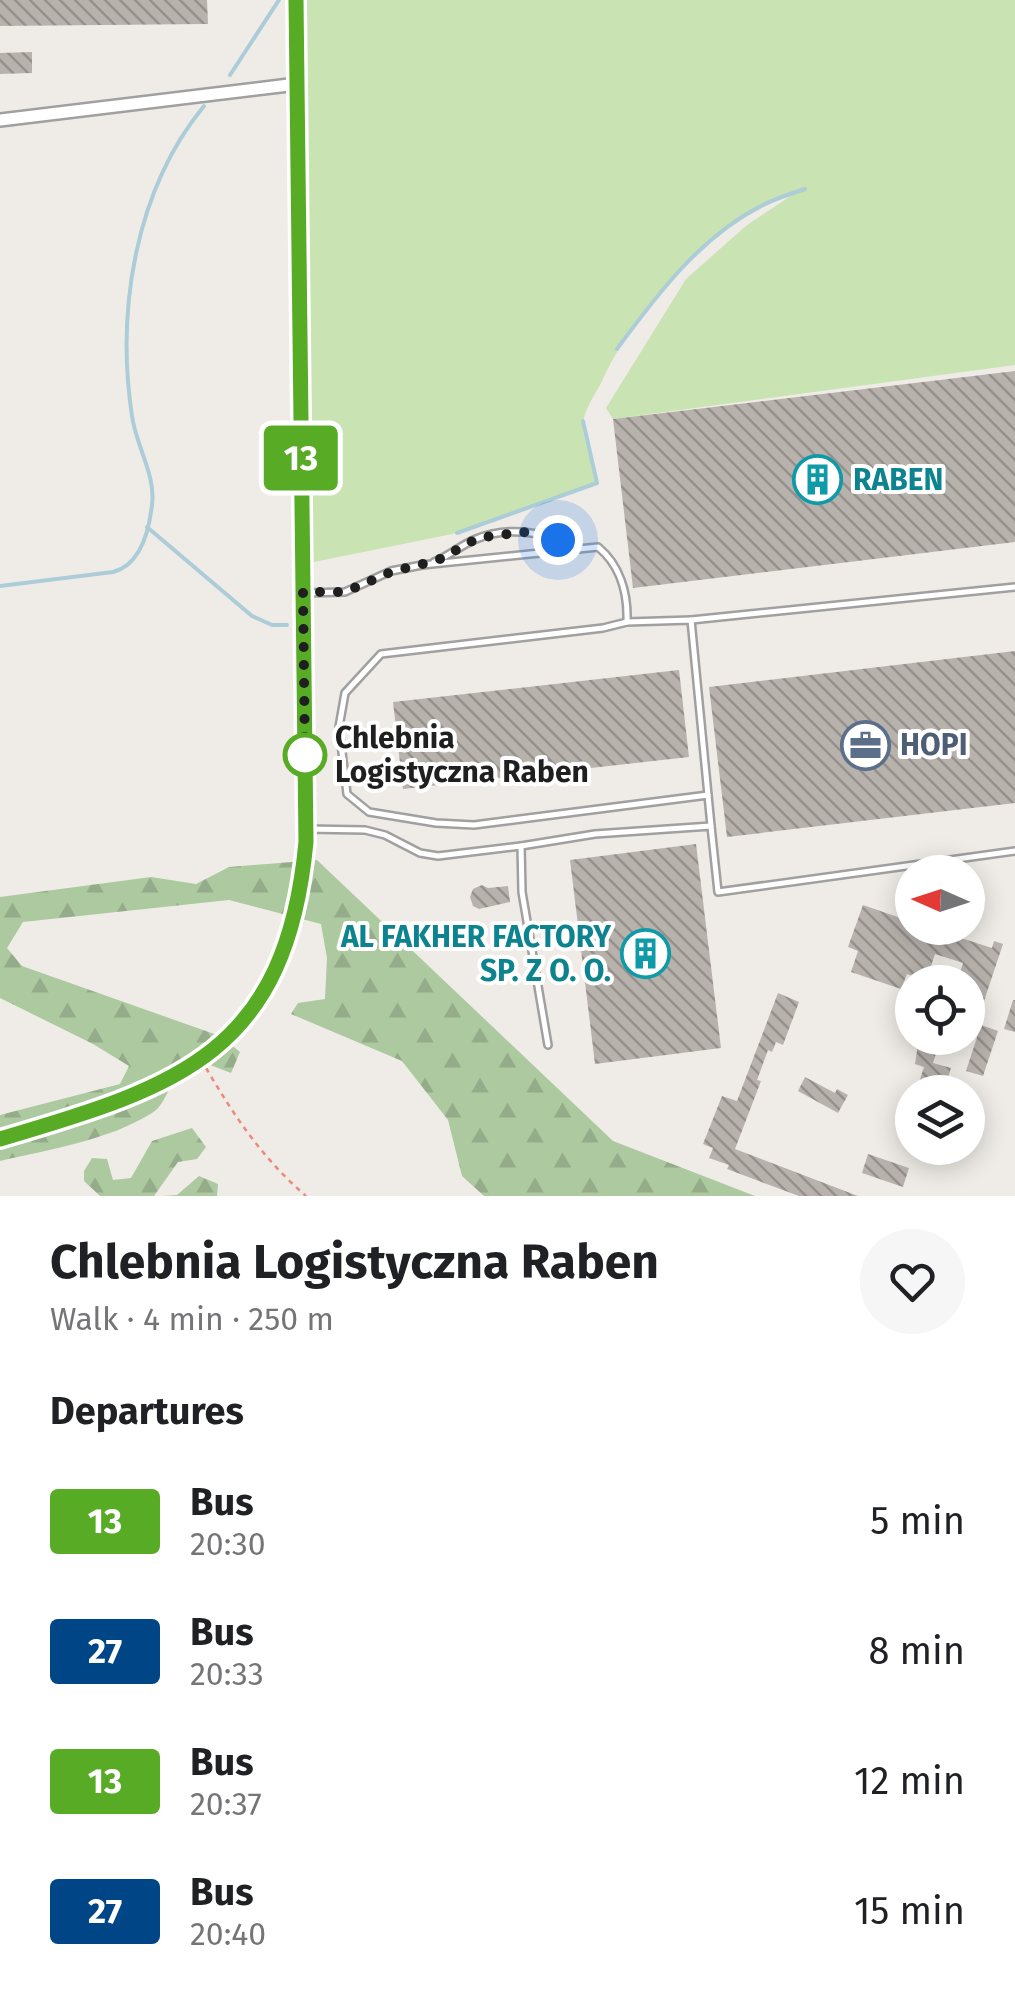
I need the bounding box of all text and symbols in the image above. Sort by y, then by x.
line badge: 13 [256,426,346,490]
text: 13 [284,437,318,479]
building icon: RABEN [792,454,844,506]
place label: RABEN [853,462,943,498]
your location [533,515,583,565]
office icon: HOPI [839,719,891,771]
place label: Chlebnia Logistyczna Raben [335,720,589,790]
place label: HOPI [900,727,968,763]
marker: Chlebnia Logistyczna Raben [284,734,326,776]
north arrow [895,855,985,945]
map controls [895,855,985,1165]
place label: AL FAKHER FACTORY SP. Z O. O. [340,919,612,989]
building icon: AL FAKHER FACTORY SP. Z O. O. [620,928,672,980]
button: locate [895,965,985,1055]
button: layers [895,1075,985,1165]
button: heart [860,1229,965,1334]
text: Chlebnia Logistyczna Raben [50,1233,659,1291]
text: Walk · 4 min · 250 m [50,1300,334,1338]
text: Departures [50,1388,244,1434]
text: Bus [190,1479,254,1525]
text: 5 min [870,1498,965,1544]
text: 13 [88,1500,122,1542]
text: 20:30 [190,1525,266,1563]
text: Bus [190,1609,254,1655]
text: 8 min [868,1628,965,1674]
text: 27 [88,1630,122,1672]
text: 20:33 [190,1655,264,1693]
text: Bus [190,1739,254,1785]
text: 12 min [854,1758,965,1804]
text: 13 [88,1760,122,1802]
text: 20:37 [190,1785,262,1823]
text: Bus [190,1869,254,1915]
text: 15 min [854,1888,965,1934]
text: 27 [88,1890,122,1932]
text: 20:40 [190,1915,266,1953]

